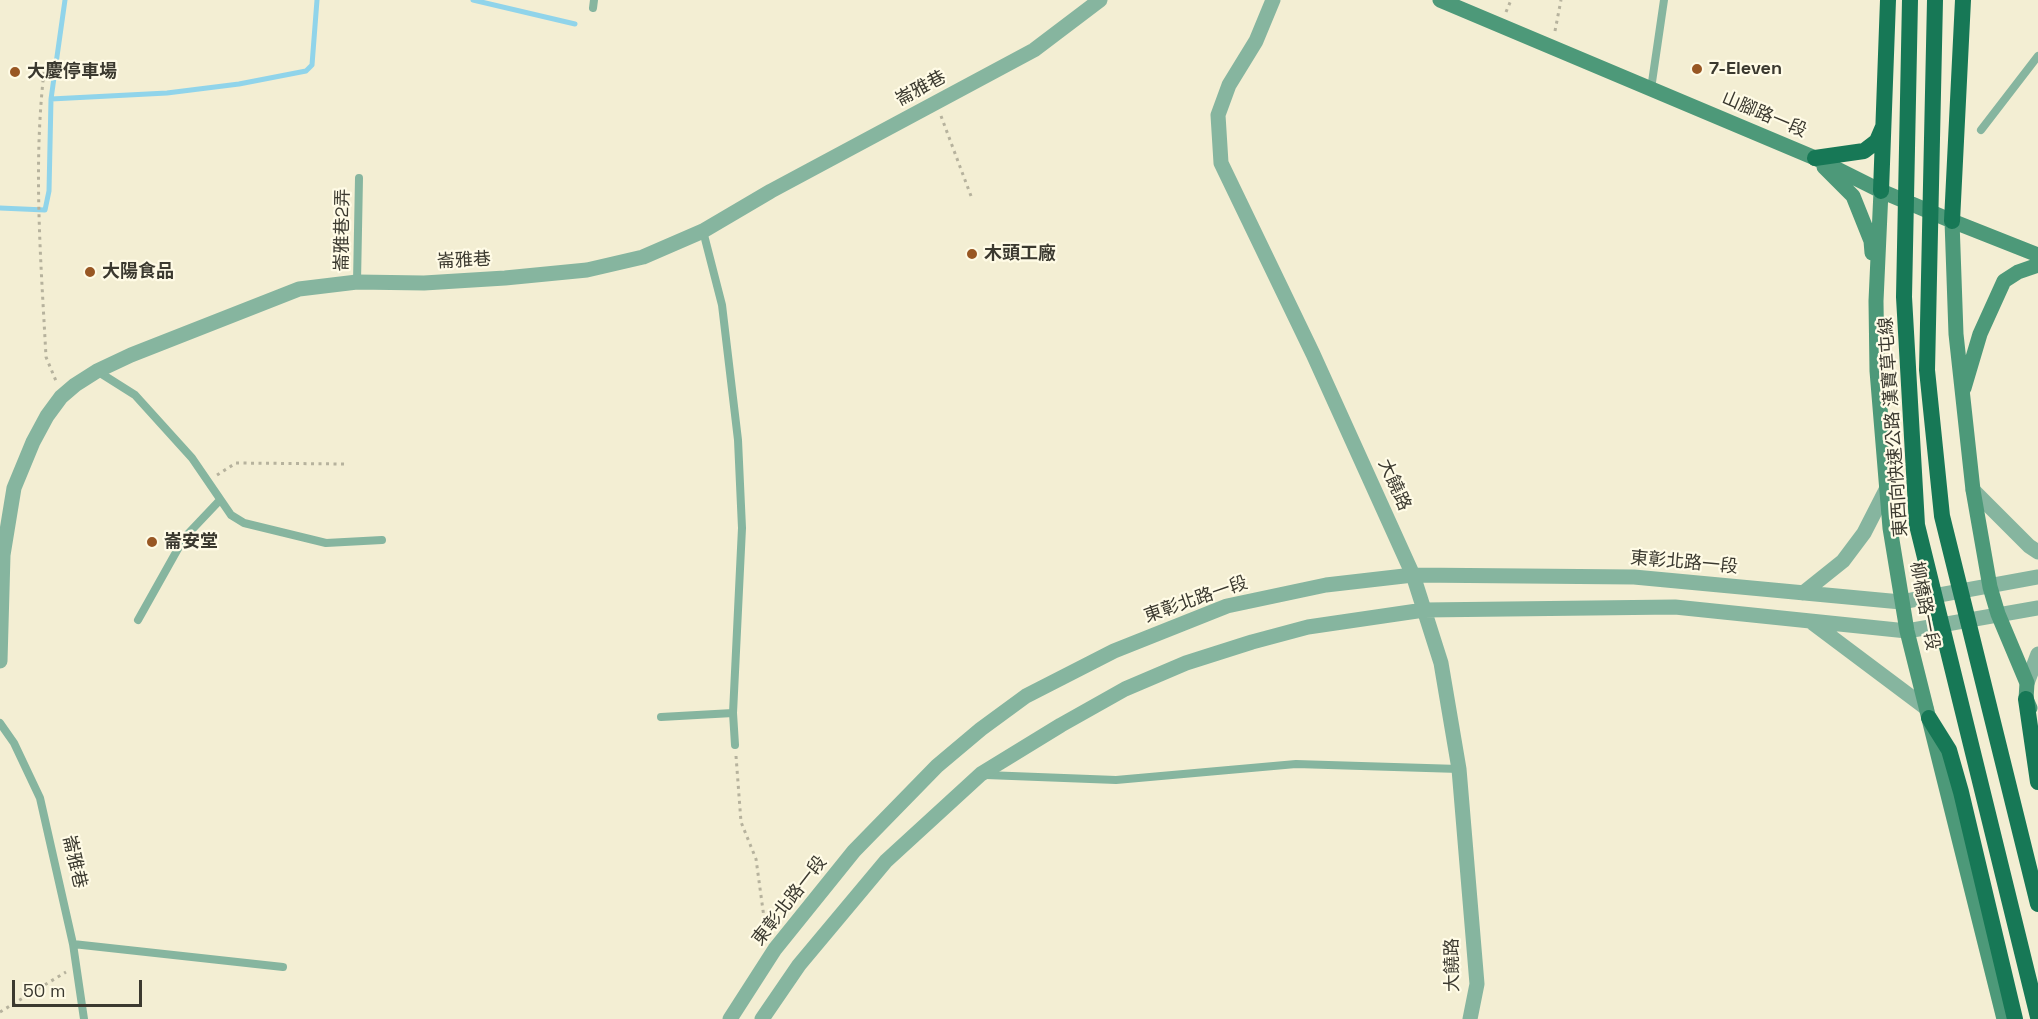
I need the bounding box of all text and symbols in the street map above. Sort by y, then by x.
place label: 7-Eleven [1709,58,1782,80]
place label: 大慶停車場 [27,61,117,83]
marker: 7-Eleven [1690,62,1704,76]
marker: 大慶停車場 [8,65,22,79]
street label: 崙雅巷 [892,67,950,111]
street label: 山腳路一段 [1718,87,1810,143]
street label: 崙雅巷2弄 [331,188,355,272]
place label: 木頭工廠 [984,243,1056,265]
marker: 木頭工廠 [965,247,979,261]
street label: 崙雅巷 [436,249,492,273]
place label: 大陽食品 [102,261,174,283]
marker: 大陽食品 [83,265,97,279]
street label: 東西向快速公路 漢寶草屯線 [1876,316,1912,538]
street label: 大饒路 [1373,456,1415,514]
place label: 崙安堂 [164,531,218,553]
marker: 崙安堂 [145,535,159,549]
street label: 東彰北路一段 [1629,548,1739,578]
street label: 柳橋路一段 [1905,560,1943,652]
street label: 東彰北路一段 [1141,572,1251,628]
street label: 崙雅巷 [57,833,91,891]
street label: 東彰北路一段 [748,852,832,950]
street label: 大饒路 [1442,938,1464,992]
scale bar [15,968,146,1006]
text: 50 m [23,979,65,1002]

